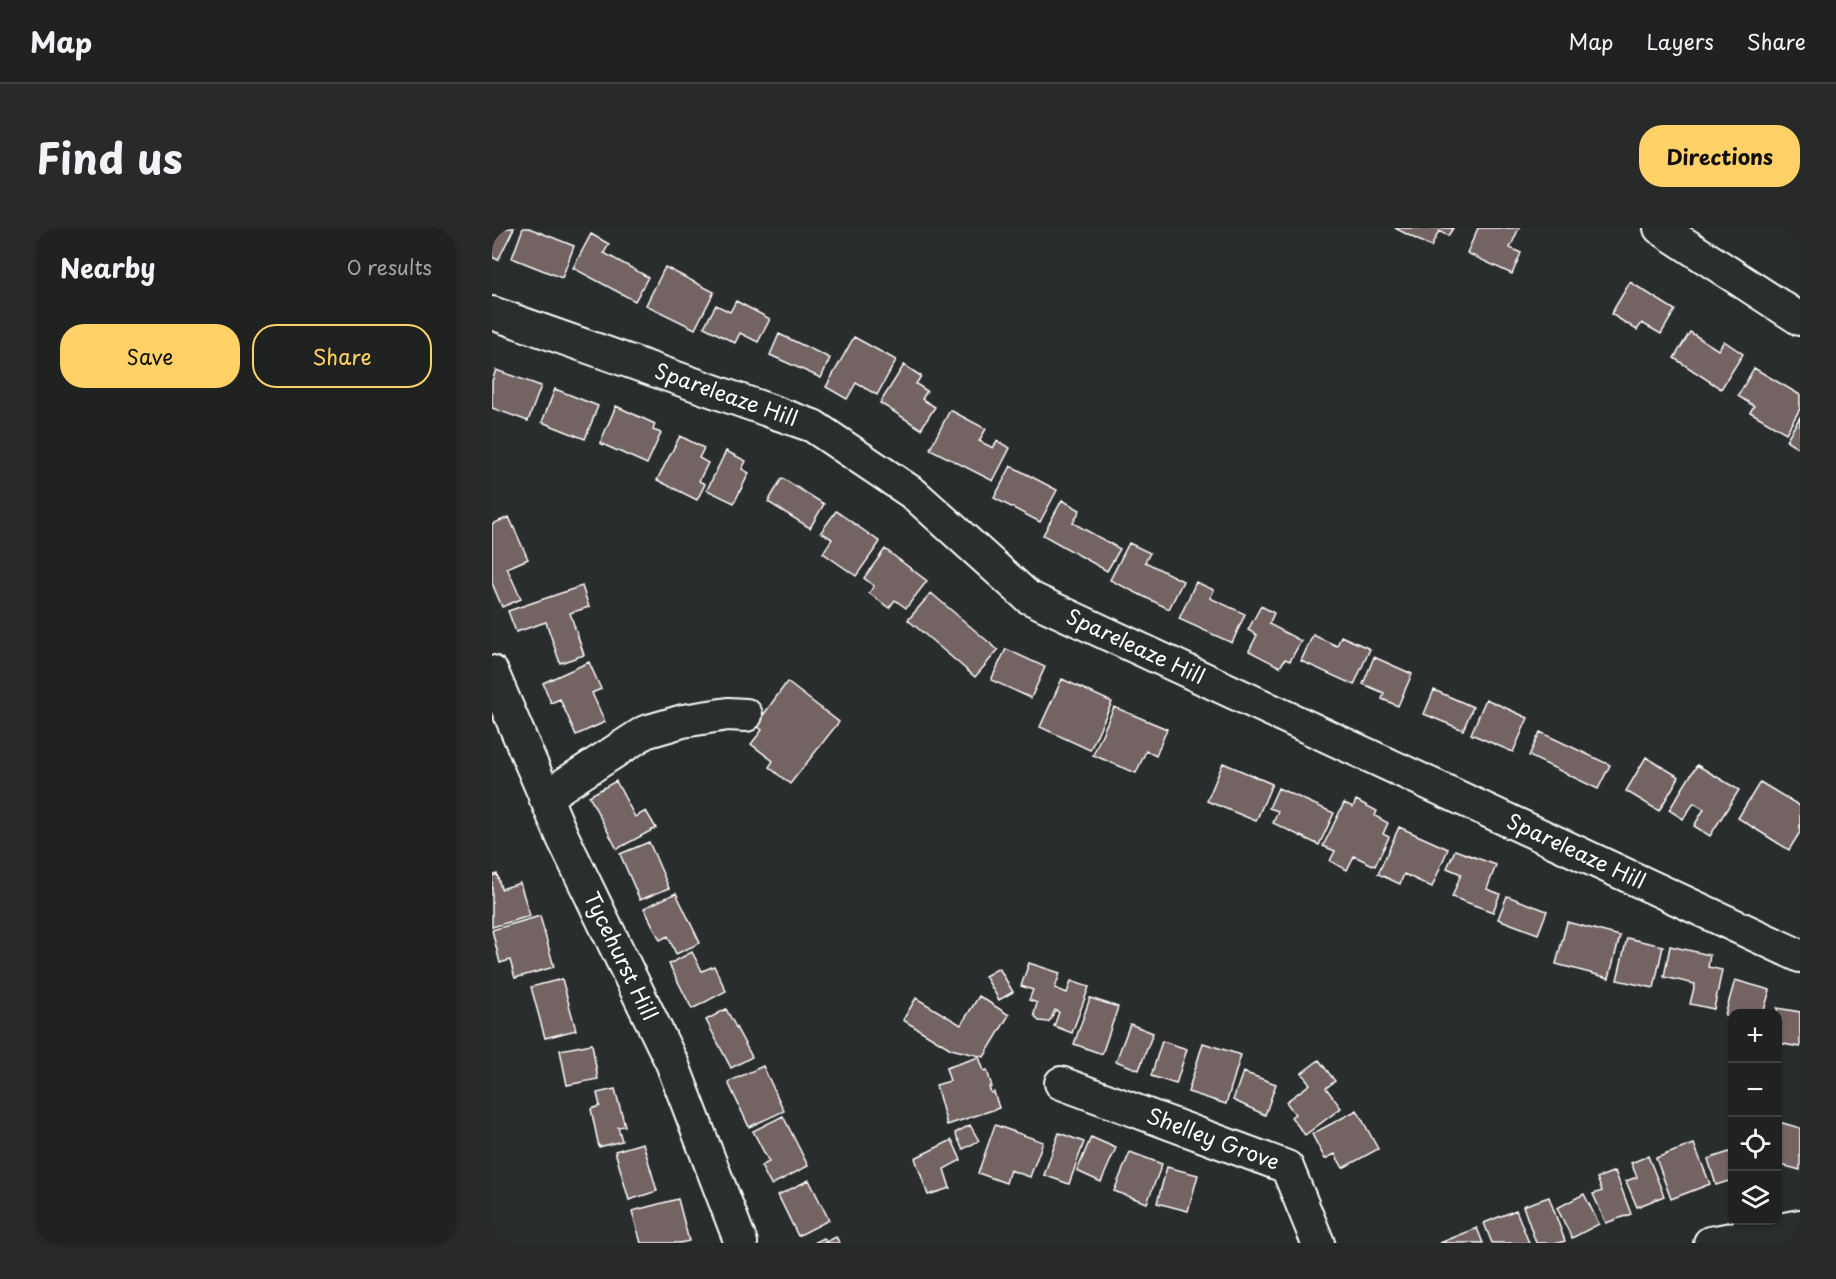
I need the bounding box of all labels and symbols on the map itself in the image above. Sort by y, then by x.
street label: Spareleaze Hill [651,354,803,433]
street label: Spareleaze Hill [1061,599,1211,691]
street label: Spareleaze Hill [1502,804,1651,896]
street label: Tycehurst Hill [577,886,667,1025]
street label: Shelley Grove [1143,1098,1285,1177]

